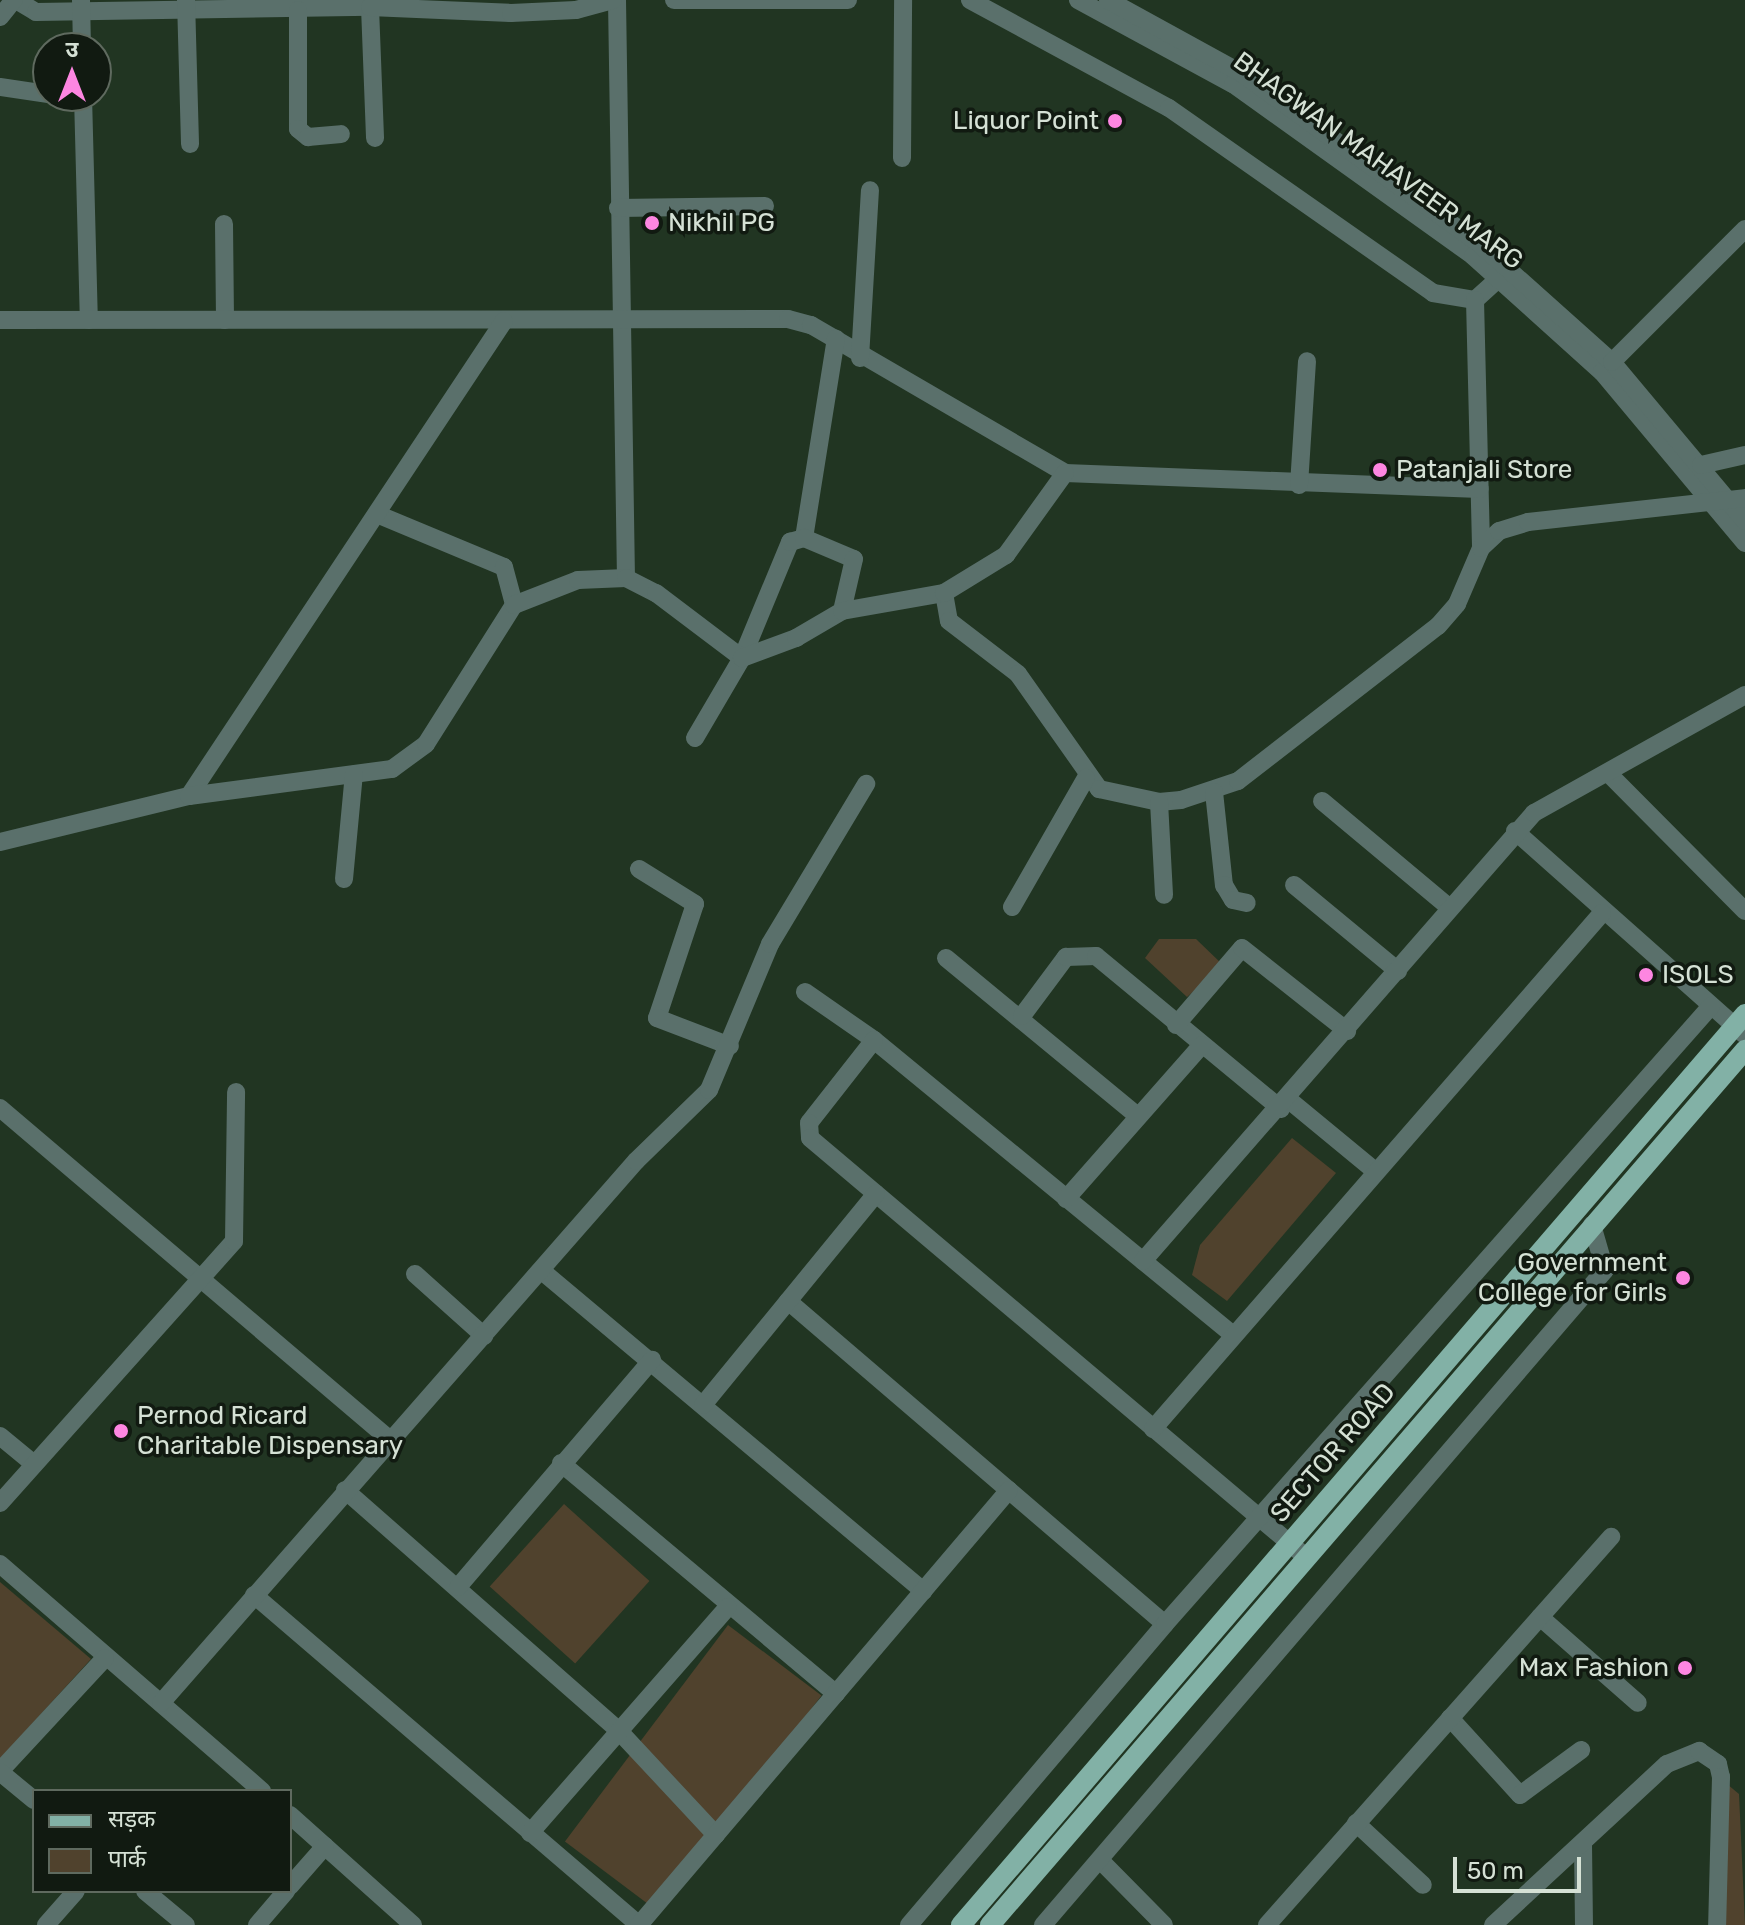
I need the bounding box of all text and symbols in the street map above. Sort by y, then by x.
north arrow [32,32,112,112]
text: उ [66,36,78,63]
street label: BHAGWAN MAHAVEER MARG [1227,46,1529,276]
place label: Liquor Point [952,105,1099,137]
marker: Liquor Point [1106,112,1124,130]
place label: Nikhil PG [668,207,775,239]
marker: Nikhil PG [643,214,661,232]
place label: Patanjali Store [1396,454,1572,486]
marker: Patanjali Store [1371,461,1389,479]
place label: ISOLS [1662,959,1734,991]
marker: ISOLS [1637,966,1655,984]
place label: Government College for Girls [1477,1247,1667,1308]
marker: Government College for Girls [1674,1269,1692,1287]
street label: SECTOR ROAD [1264,1377,1402,1529]
place label: Pernod Ricard Charitable Dispensary [137,1400,403,1462]
marker: Pernod Ricard Charitable Dispensary [112,1422,130,1440]
place label: Max Fashion [1519,1652,1669,1684]
marker: Max Fashion [1676,1659,1694,1677]
legend [32,1789,292,1893]
text: सड़क [108,1805,156,1833]
scale bar [1457,1841,1585,1891]
text: पार्क [108,1845,146,1873]
text: 50 m [1467,1857,1524,1885]

